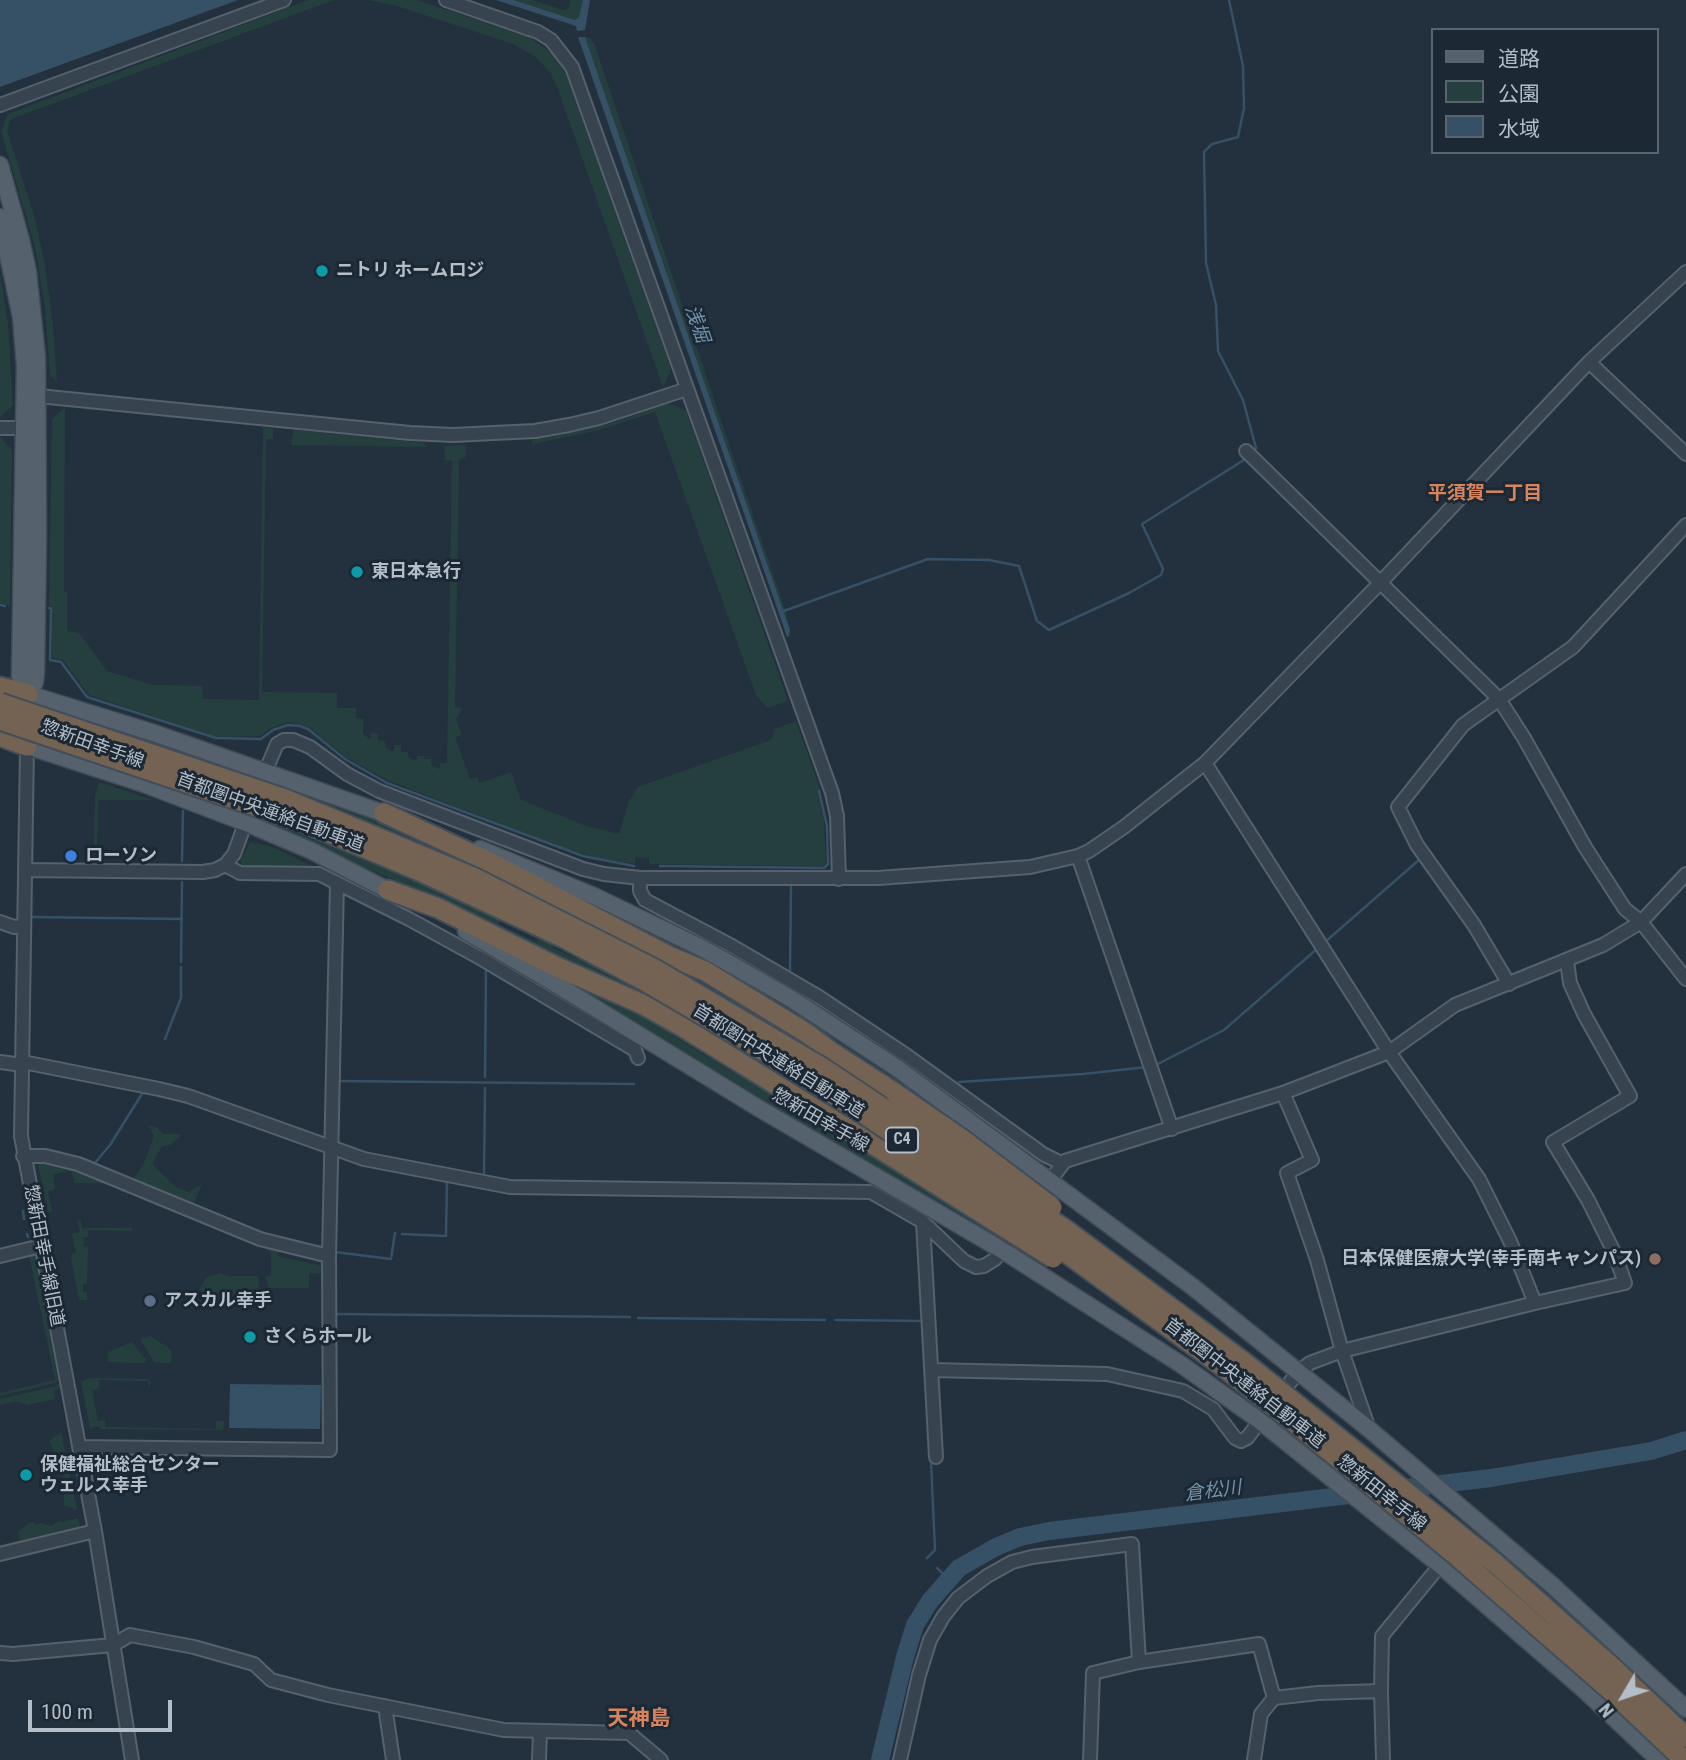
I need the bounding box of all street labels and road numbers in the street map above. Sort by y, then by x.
street label: 惣新田幸手線 [38,716,146,774]
street label: 首都圏中央連絡自動車道 [173,769,367,857]
street label: 首都圏中央連絡自動車道 [688,1000,868,1124]
street label: 惣新田幸手線 [768,1085,872,1157]
road number: C4 [886,1128,918,1152]
street label: 惣新田幸手線旧道 [19,1183,67,1329]
street label: 首都圏中央連絡自動車道 [1159,1315,1329,1453]
street label: 惣新田幸手線 [1332,1452,1430,1536]

